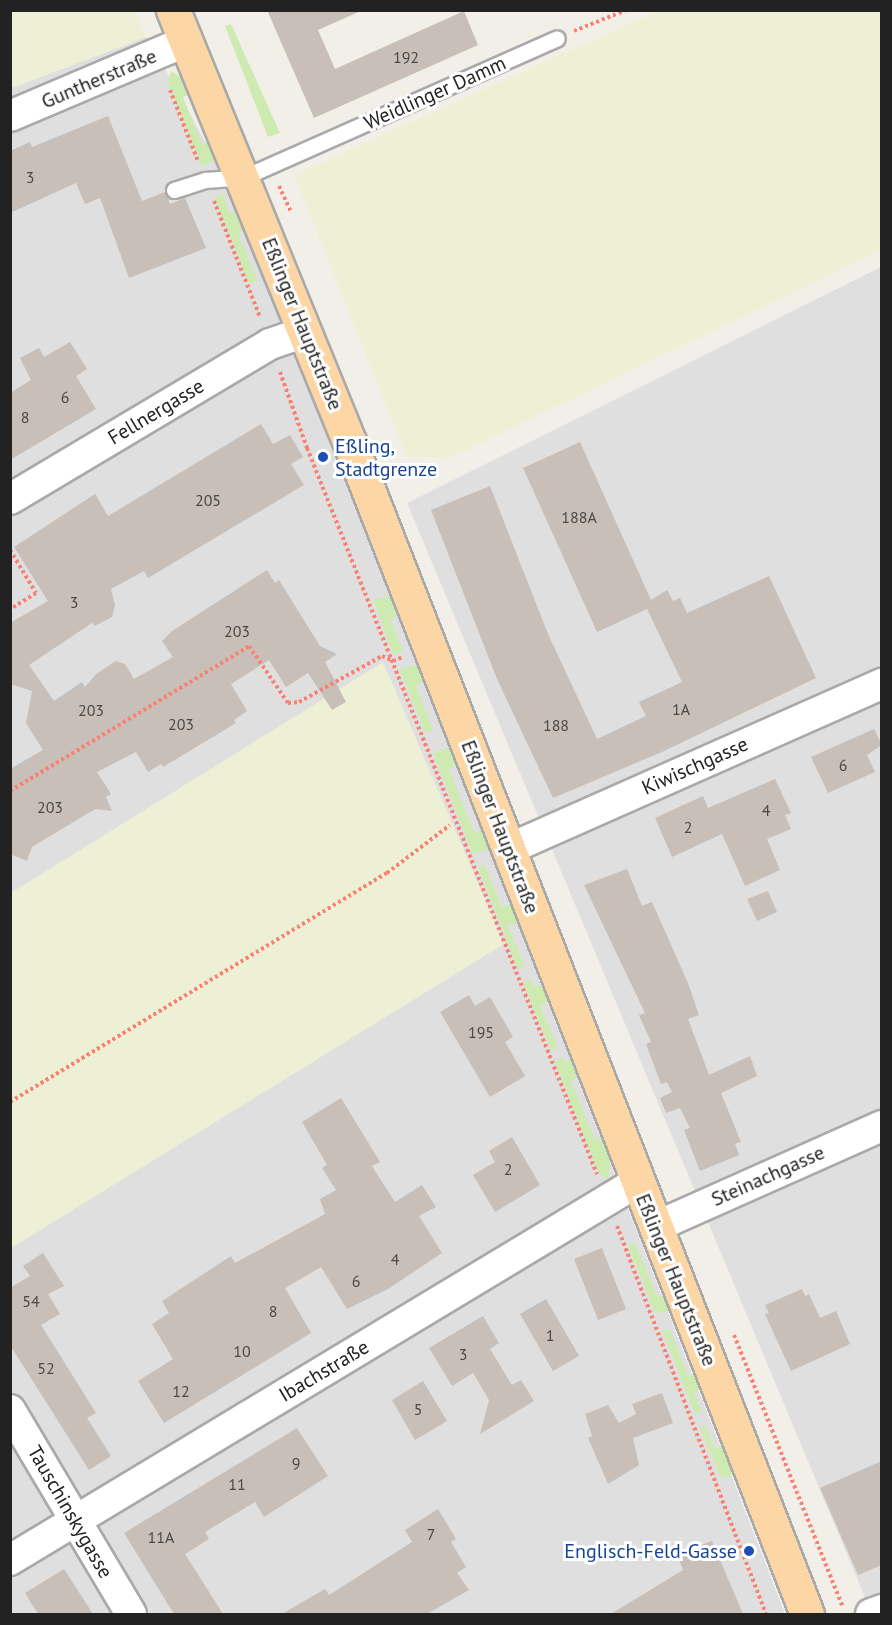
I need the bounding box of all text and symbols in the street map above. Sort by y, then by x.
street label: Guntherstraße [38,44,160,114]
house number: 192 [393,47,419,67]
street label: Weidlinger Damm [360,51,510,135]
house number: 3 [26,167,34,187]
street label: Eßlinger Hauptstraße [257,234,347,414]
street label: Fellnergasse [104,374,208,450]
house number: 6 [61,387,69,407]
house number: 8 [21,407,29,427]
place label: Eßling, Stadtgrenze [335,434,437,481]
marker: Eßling, Stadtgrenze [316,450,330,464]
house number: 205 [195,490,221,510]
house number: 188A [561,507,597,527]
house number: 3 [70,592,78,612]
house number: 203 [224,621,250,641]
house number: 1A [672,699,690,719]
house number: 203 [78,700,104,720]
house number: 203 [168,714,194,734]
house number: 188 [543,715,569,735]
street label: Kiwischgasse [638,732,752,800]
street label: Eßlinger Hauptstraße [456,737,544,917]
house number: 6 [839,755,847,775]
house number: 203 [37,797,63,817]
house number: 4 [762,800,770,820]
house number: 2 [684,817,692,837]
house number: 195 [468,1022,494,1042]
street label: Steinachgasse [708,1140,828,1212]
house number: 2 [504,1159,512,1179]
street label: Eßlinger Hauptstraße [631,1190,721,1370]
house number: 4 [391,1249,399,1269]
house number: 6 [352,1271,360,1291]
house number: 54 [22,1291,40,1311]
house number: 8 [269,1301,277,1321]
house number: 1 [546,1325,554,1345]
street label: Ibachstraße [275,1335,373,1407]
house number: 10 [233,1341,251,1361]
house number: 3 [459,1344,467,1364]
house number: 52 [37,1358,55,1378]
house number: 12 [172,1381,190,1401]
house number: 5 [414,1399,422,1419]
street label: Tauschinskygasse [22,1441,118,1583]
house number: 9 [292,1453,300,1473]
house number: 11 [228,1474,246,1494]
house number: 7 [427,1524,435,1544]
house number: 11A [148,1527,174,1547]
place label: Englisch-Feld-Gasse [564,1539,737,1563]
marker: Englisch-Feld-Gasse [742,1544,756,1558]

